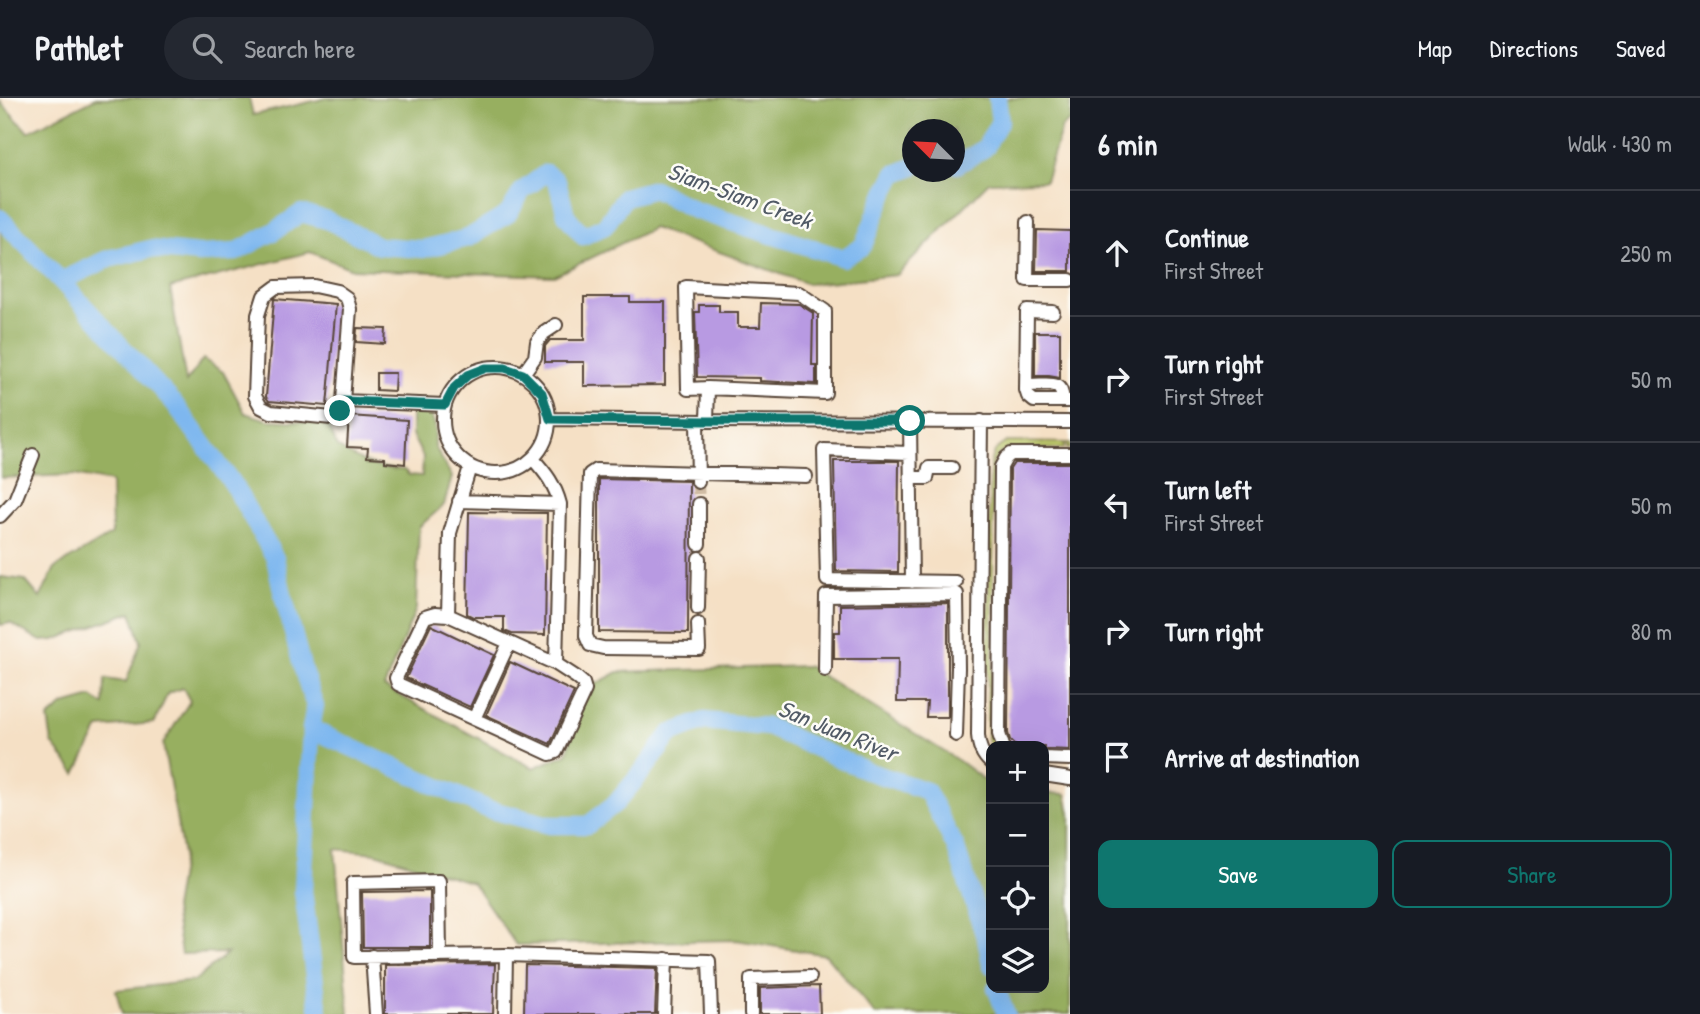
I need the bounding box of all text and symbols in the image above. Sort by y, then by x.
search box [164,17,654,80]
text: Pathlet [35,26,122,70]
icon: search [188,29,226,67]
text: Search here [244,31,355,66]
text: Map [1418,32,1452,64]
text: Directions [1490,32,1578,64]
text: Saved [1616,32,1665,64]
north arrow [902,119,965,182]
text: 6 min [1098,124,1158,164]
text: Walk · 430 m [1568,128,1672,159]
water label: Siam-Siam Creek [664,154,819,237]
text: Continue [1165,220,1249,255]
icon: ahead [1098,234,1136,272]
text: 250 m [1620,238,1672,269]
text: First Street [1165,255,1263,286]
text: Turn right [1165,346,1263,381]
icon: right [1098,360,1136,398]
text: 50 m [1631,364,1672,395]
text: First Street [1165,381,1263,412]
route end [324,395,355,426]
route start [894,405,925,436]
text: Turn left [1165,472,1251,507]
icon: left [1098,486,1136,524]
text: 50 m [1631,490,1672,521]
text: First Street [1165,507,1263,538]
icon: right [1098,612,1136,650]
text: Turn right [1165,614,1263,649]
text: 80 m [1631,616,1672,647]
water label: San Juan River [774,692,905,769]
icon: arrive [1098,738,1136,776]
text: Arrive at destination [1165,740,1360,775]
map controls [986,741,1049,993]
button: + [986,741,1049,804]
button: − [986,804,1049,867]
button: Save [1098,840,1378,908]
button: Share [1392,840,1672,908]
button: locate [986,867,1049,930]
button: layers [986,930,1049,993]

